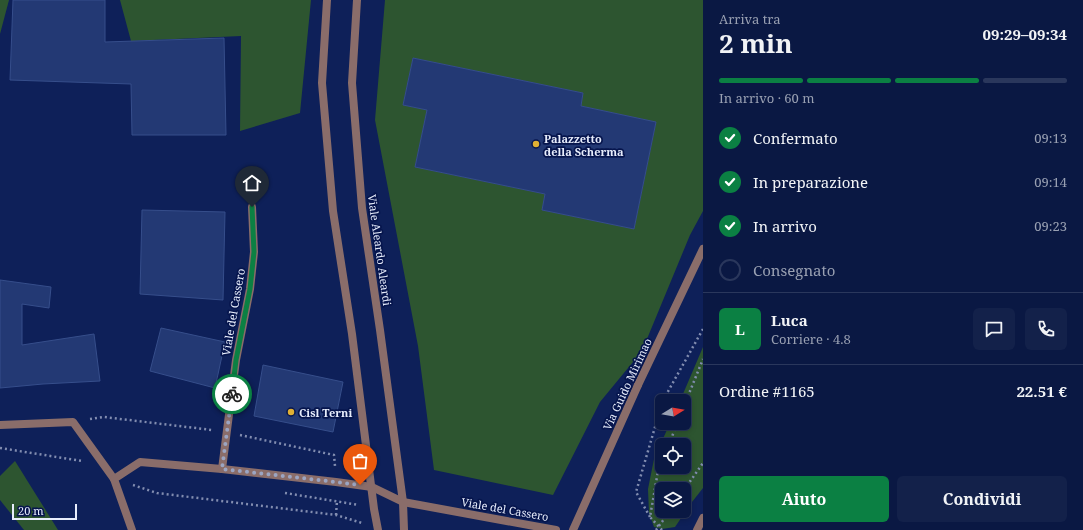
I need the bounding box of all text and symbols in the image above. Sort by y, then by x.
text: Arriva tra [719,10,781,28]
text: 09:29–09:34 [983,24,1067,44]
text: 2 min [719,25,793,61]
text: In arrivo · 60 m [719,89,815,107]
icon: check [719,127,741,149]
text: Confermato [753,128,838,148]
text: 09:13 [1034,129,1067,147]
place label: Palazzetto della Scherma [544,131,624,159]
marker: Palazzetto della Scherma [531,139,541,149]
pin [235,166,269,207]
icon: check [719,171,741,193]
icon: home [241,172,263,194]
text: In preparazione [753,172,868,192]
text: 09:14 [1034,173,1067,191]
street label: Viale Aleardo Aleardi [365,193,395,307]
icon: check [719,215,741,237]
text: In arrivo [753,216,817,236]
text: 09:23 [1034,217,1067,235]
text: Consegnato [753,260,835,280]
street label: Viale del Cassero [218,267,248,357]
button: chat [973,308,1015,350]
button: phone [1025,308,1067,350]
text: Luca [771,310,808,330]
text: L [735,319,745,339]
text: Corriere · 4.8 [771,330,851,348]
street label: Via Guido Mirimao [599,336,655,432]
courier [212,374,252,414]
text: Ordine #1165 [719,381,815,401]
text: 22.51 € [1016,381,1067,401]
icon: bike [221,383,243,405]
north arrow [655,394,691,430]
map controls [655,394,691,518]
place label: Cisl Terni [299,405,352,420]
marker: Cisl Terni [286,407,296,417]
button: locate [655,438,691,474]
pin [343,444,377,485]
icon: bag [349,450,371,472]
button: Aiuto [719,476,889,522]
button: Condividi [897,476,1067,522]
button: layers [655,482,691,518]
street label: Viale del Cassero [460,494,550,524]
scale bar [12,502,77,521]
text: 20 m [18,503,44,518]

